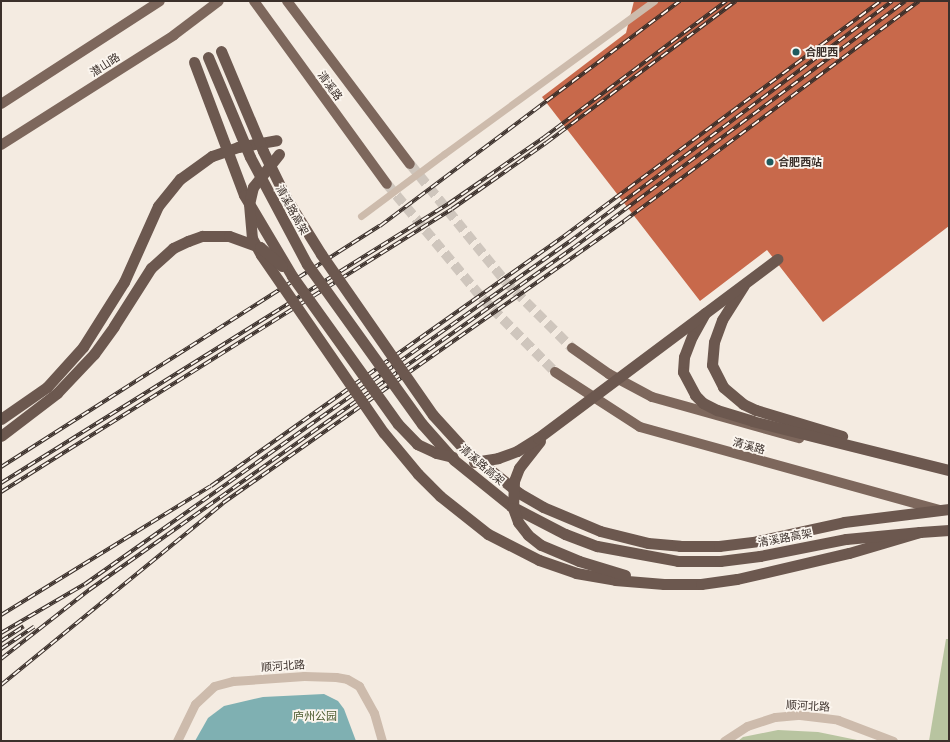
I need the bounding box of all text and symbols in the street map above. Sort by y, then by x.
place label: 合肥西 [805,45,838,59]
marker: 合肥西 [790,46,802,58]
street label: 潜山路 [88,50,122,80]
street label: 清溪路 [315,69,345,103]
place label: 合肥西站 [778,155,822,169]
marker: 合肥西站 [765,157,775,167]
street label: 清溪路高架 [273,183,311,237]
street label: 清溪路 [731,435,767,457]
street label: 清溪路高架 [457,442,507,488]
street label: 清溪路高架 [757,526,813,550]
street label: 顺河北路 [261,658,305,674]
street label: 顺河北路 [786,698,830,714]
park label: 庐州公园 [293,709,337,723]

